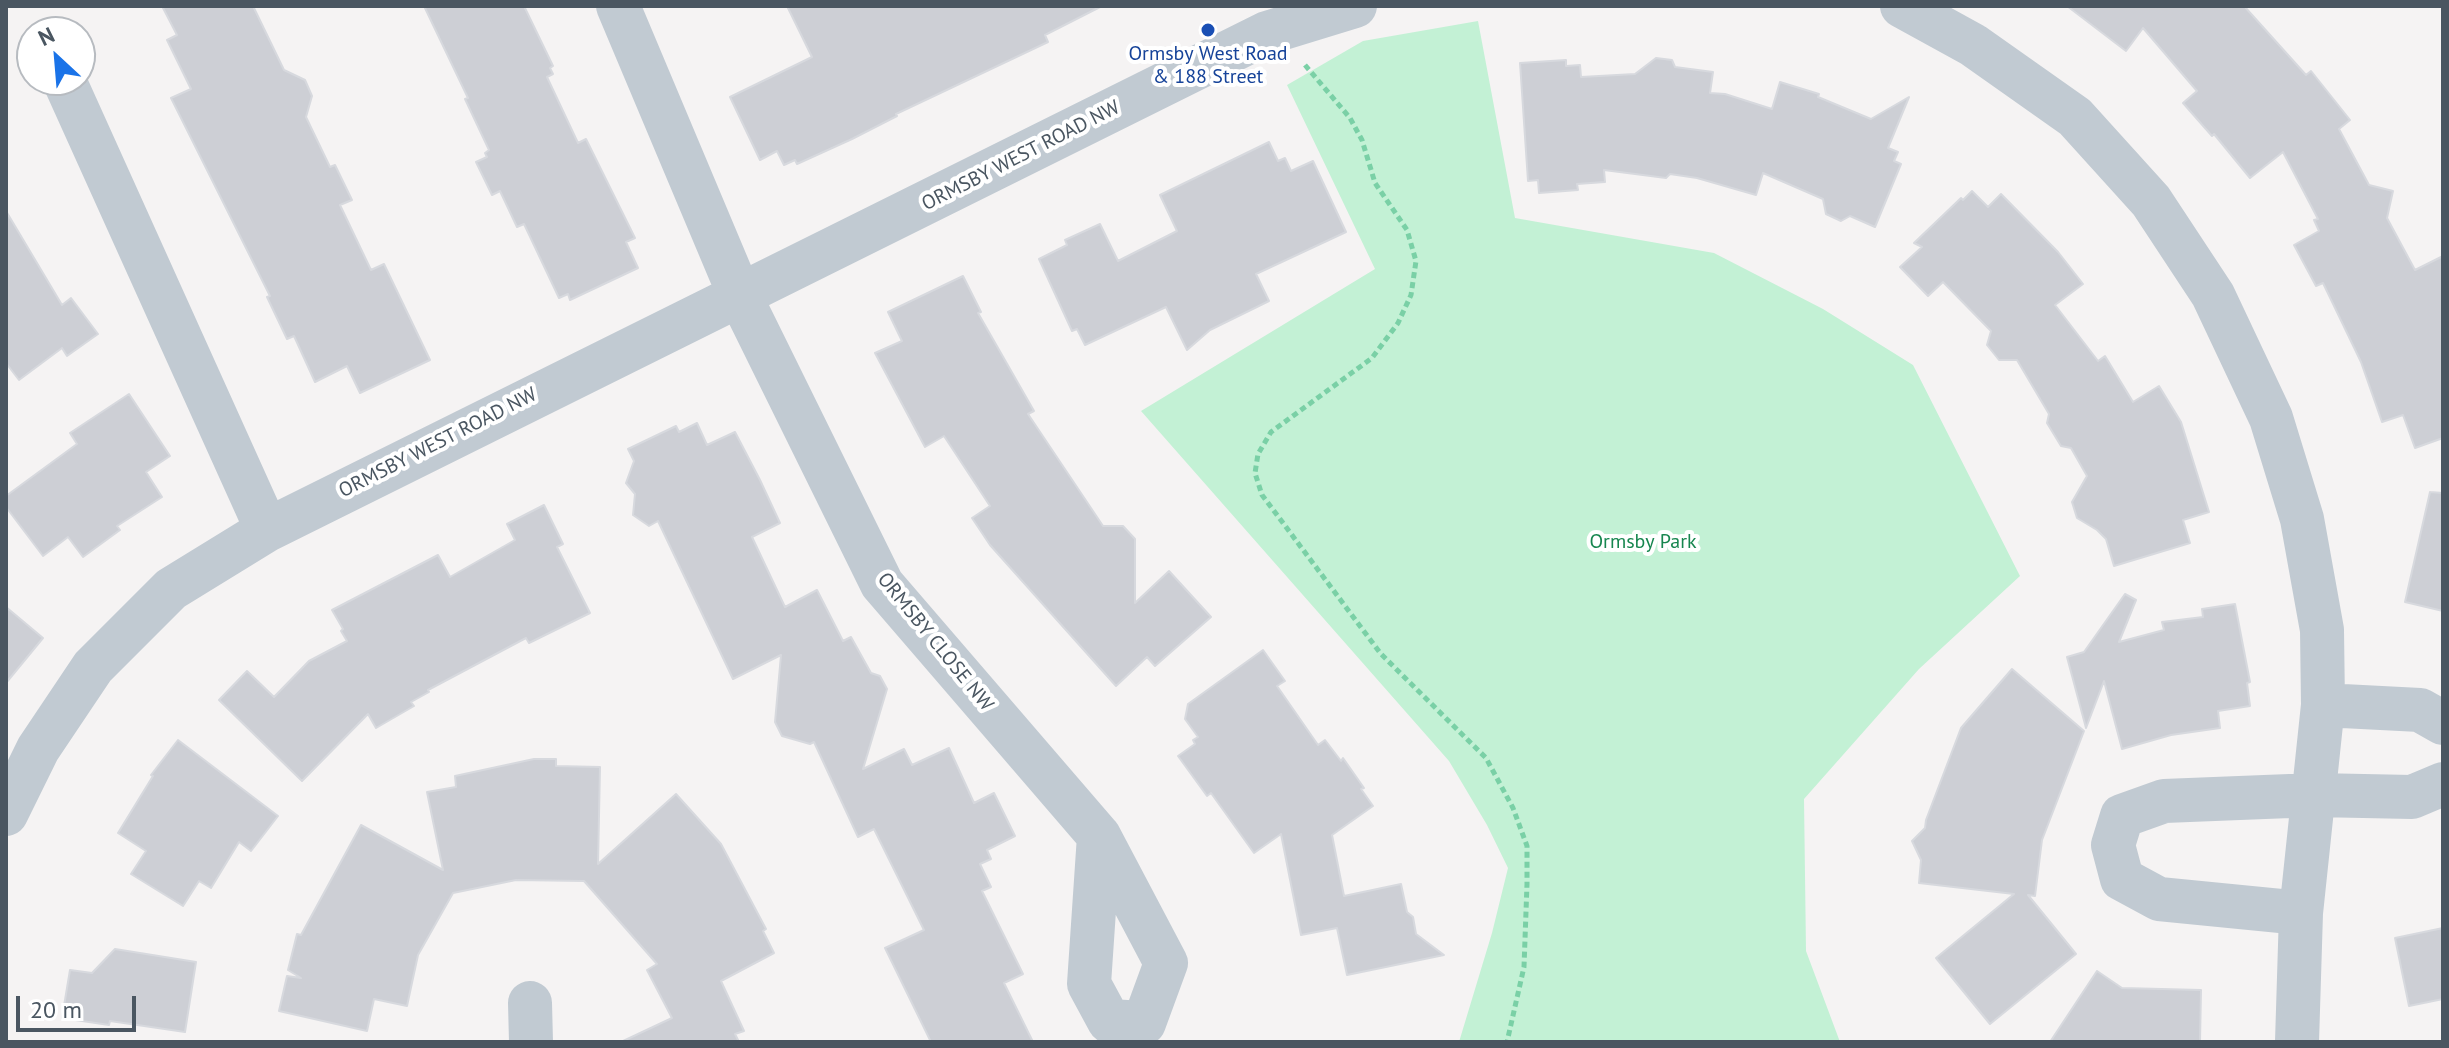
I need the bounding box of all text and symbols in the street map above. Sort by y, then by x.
north arrow [16,16,96,96]
text: N [34,20,59,52]
marker: Ormsby West Road & 188 Street [1199,21,1217,39]
place label: Ormsby West Road & 188 Street [1128,42,1288,89]
street label: ORMSBY WEST ROAD NW [918,96,1124,216]
street label: ORMSBY WEST ROAD NW [335,383,541,503]
park label: Ormsby Park [1589,530,1697,554]
street label: ORMSBY CLOSE NW [872,568,998,716]
scale bar [20,980,140,1030]
text: 20 m [30,994,82,1025]

